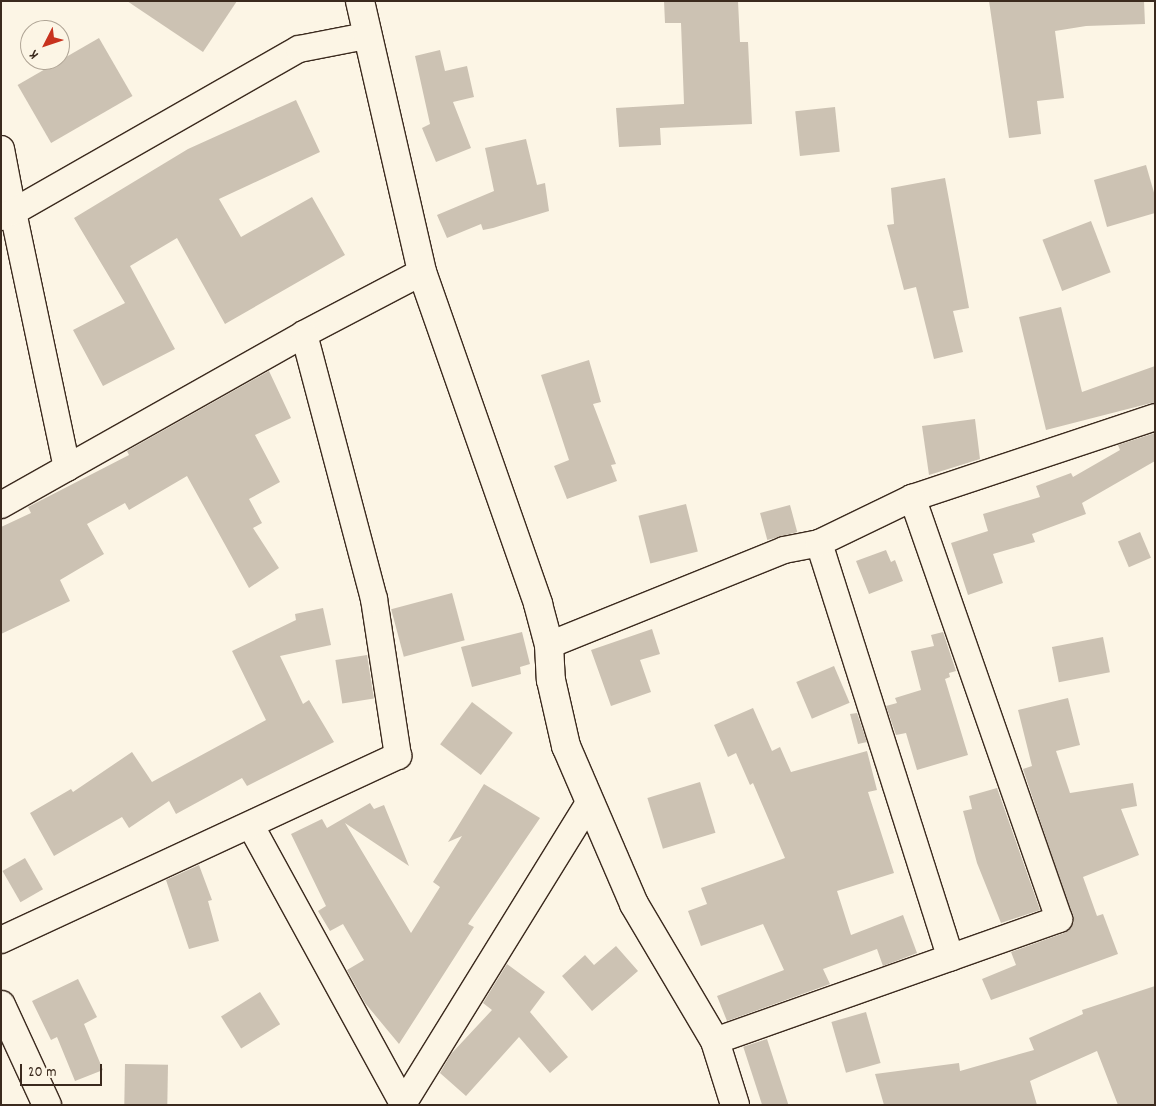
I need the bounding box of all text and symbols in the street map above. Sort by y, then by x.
north arrow [20,20,70,70]
text: K [25,45,44,63]
scale bar [22,1054,105,1086]
text: 20 m [28,1062,56,1084]

